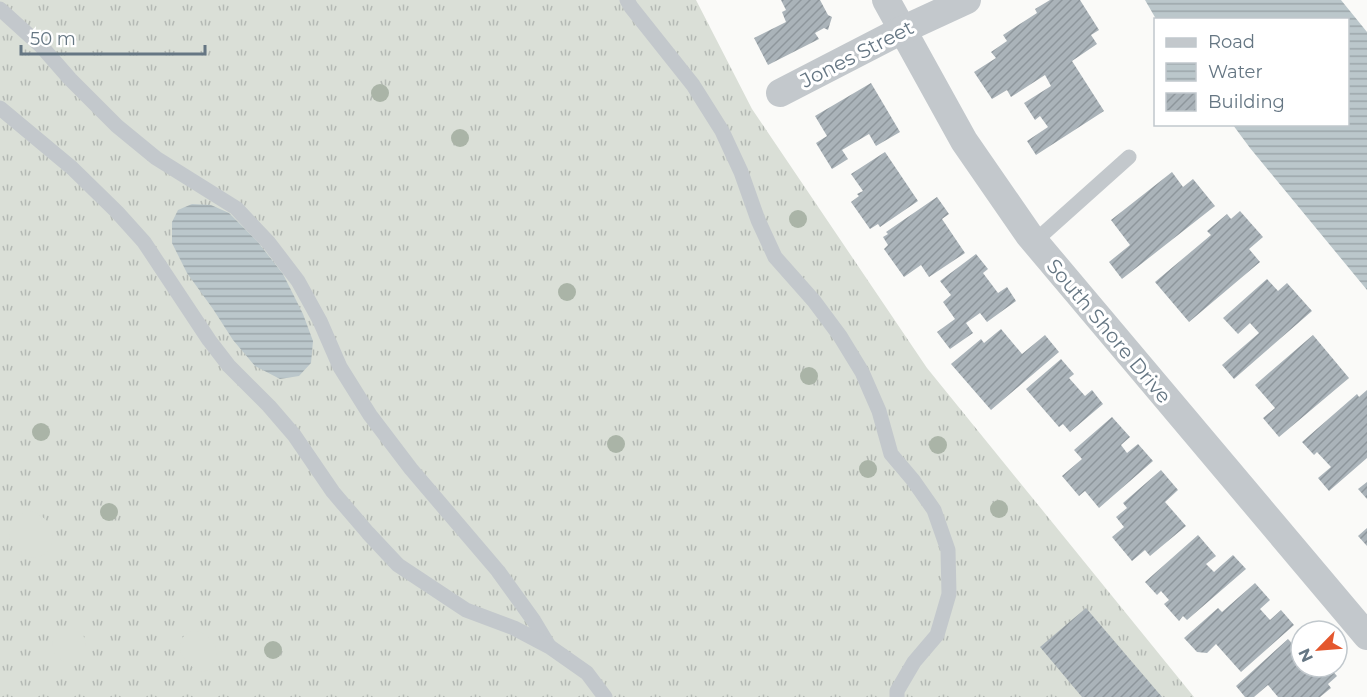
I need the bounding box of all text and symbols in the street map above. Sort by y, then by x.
street label: Jones Street [796,15,918,93]
scale bar [21,18,206,56]
legend [1154,18,1349,126]
text: 50 m [30,28,76,50]
text: Road [1208,31,1255,53]
text: Water [1208,61,1263,83]
text: Building [1208,91,1285,113]
street label: South Shore Drive [1042,254,1176,408]
north arrow [1289,619,1349,679]
text: N [1295,645,1317,665]

